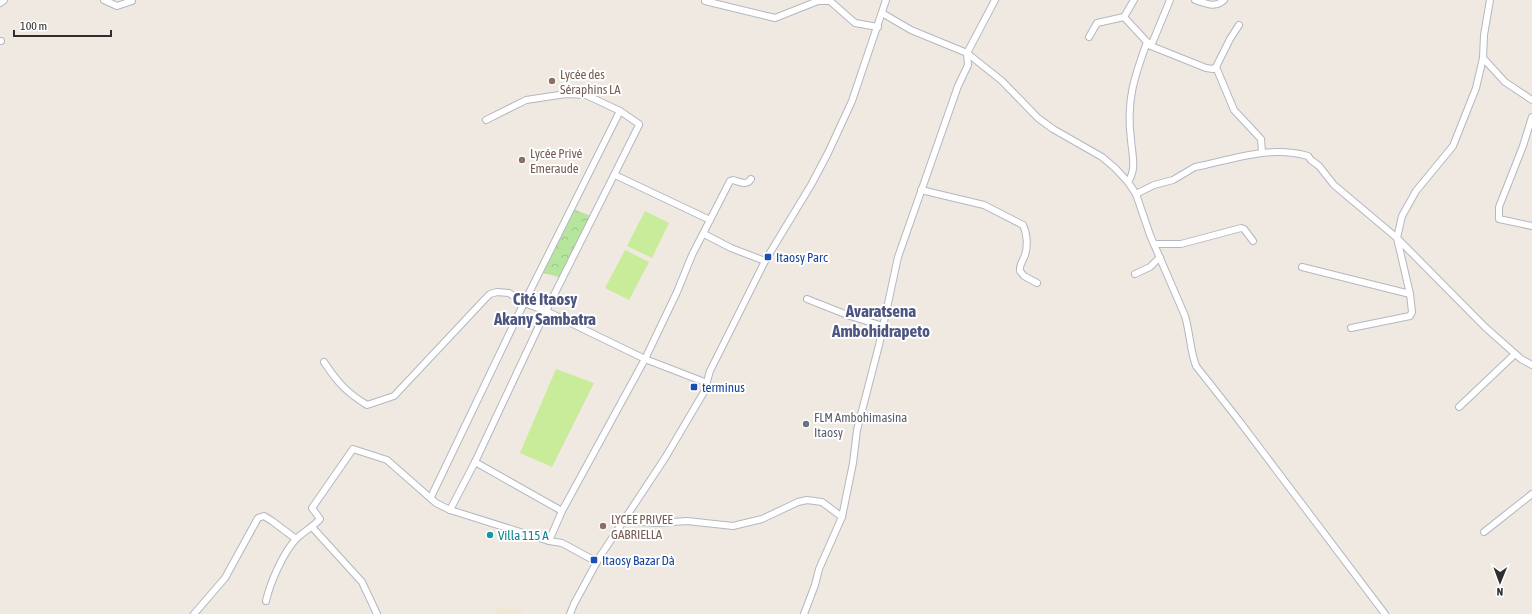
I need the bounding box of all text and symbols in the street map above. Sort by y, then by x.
scale bar [14,12,111,38]
text: 100 m [20,19,47,33]
place label: Lycée des Séraphins LA [560,67,621,97]
marker: Lycée des Séraphins LA [547,76,557,86]
place label: Lycée Privé Emeraude [530,146,583,176]
marker: Lycée Privé Emeraude [517,155,527,165]
place label: Itaosy Parc [776,250,828,265]
marker: Itaosy Parc [763,252,773,262]
district label: Cité Itaosy Akany Sambatra [493,289,596,329]
district label: Avaratsena Ambohidrapeto [831,301,930,341]
place label: terminus [702,380,745,395]
marker: terminus [689,382,699,392]
place label: FLM Ambohimasina Itaosy [814,410,907,440]
marker: FLM Ambohimasina Itaosy [801,419,811,429]
place label: LYCEE PRIVEE GABRIELLA [611,512,673,542]
marker: LYCEE PRIVEE GABRIELLA [598,521,608,531]
place label: Villa 115 A [498,528,549,543]
marker: Villa 115 A [485,530,495,540]
place label: Itaosy Bazar Dà [602,553,675,568]
marker: Itaosy Bazar Dà [589,555,599,565]
north arrow [1480,562,1520,602]
text: N [1496,586,1503,598]

